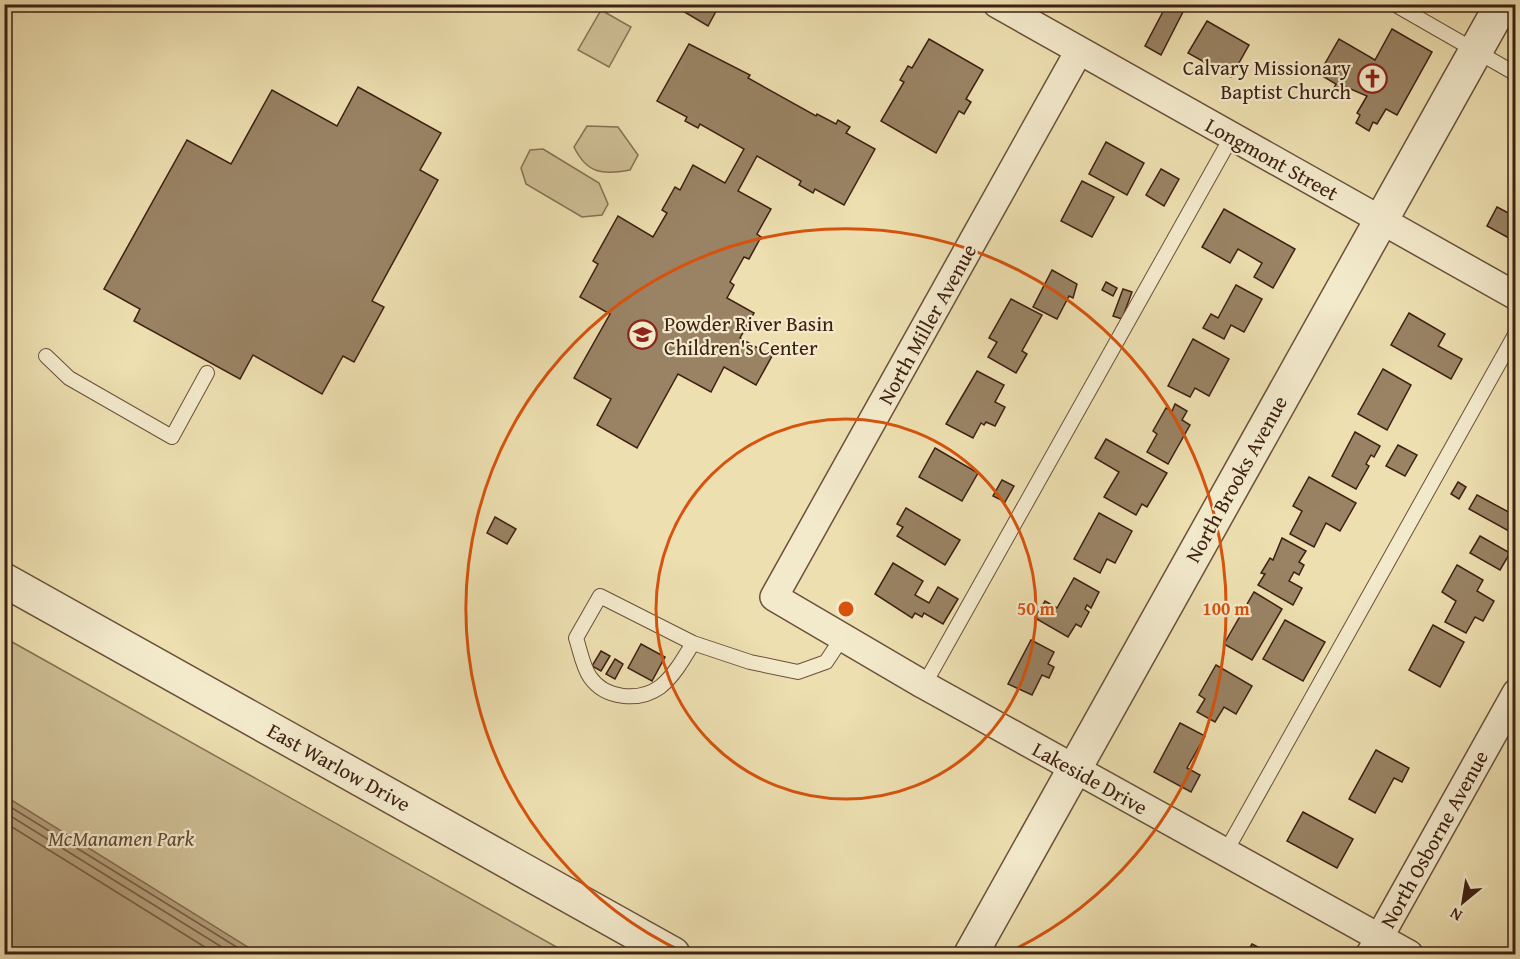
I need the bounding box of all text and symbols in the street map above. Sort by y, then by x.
place label: Calvary Missionary Baptist Church [1183,52,1352,107]
church icon: Calvary Missionary Baptist Church [1356,63,1388,95]
street label: Longmont Street [1200,110,1345,209]
street label: North Miller Avenue [870,238,984,410]
place label: Powder River Basin Children's Center [664,308,834,363]
school or university icon: Powder River Basin Children's Center [627,319,659,351]
street label: North Brooks Avenue [1177,390,1295,568]
text: 50 m [1017,595,1056,622]
text: 100 m [1202,595,1250,622]
centre of rings [836,599,856,619]
street label: East Warlow Drive [262,715,416,819]
street label: Lakeside Drive [1027,734,1153,822]
street label: North Osborne Avenue [1375,746,1493,932]
park label: McManamen Park [48,823,194,854]
north arrow [1433,872,1493,932]

